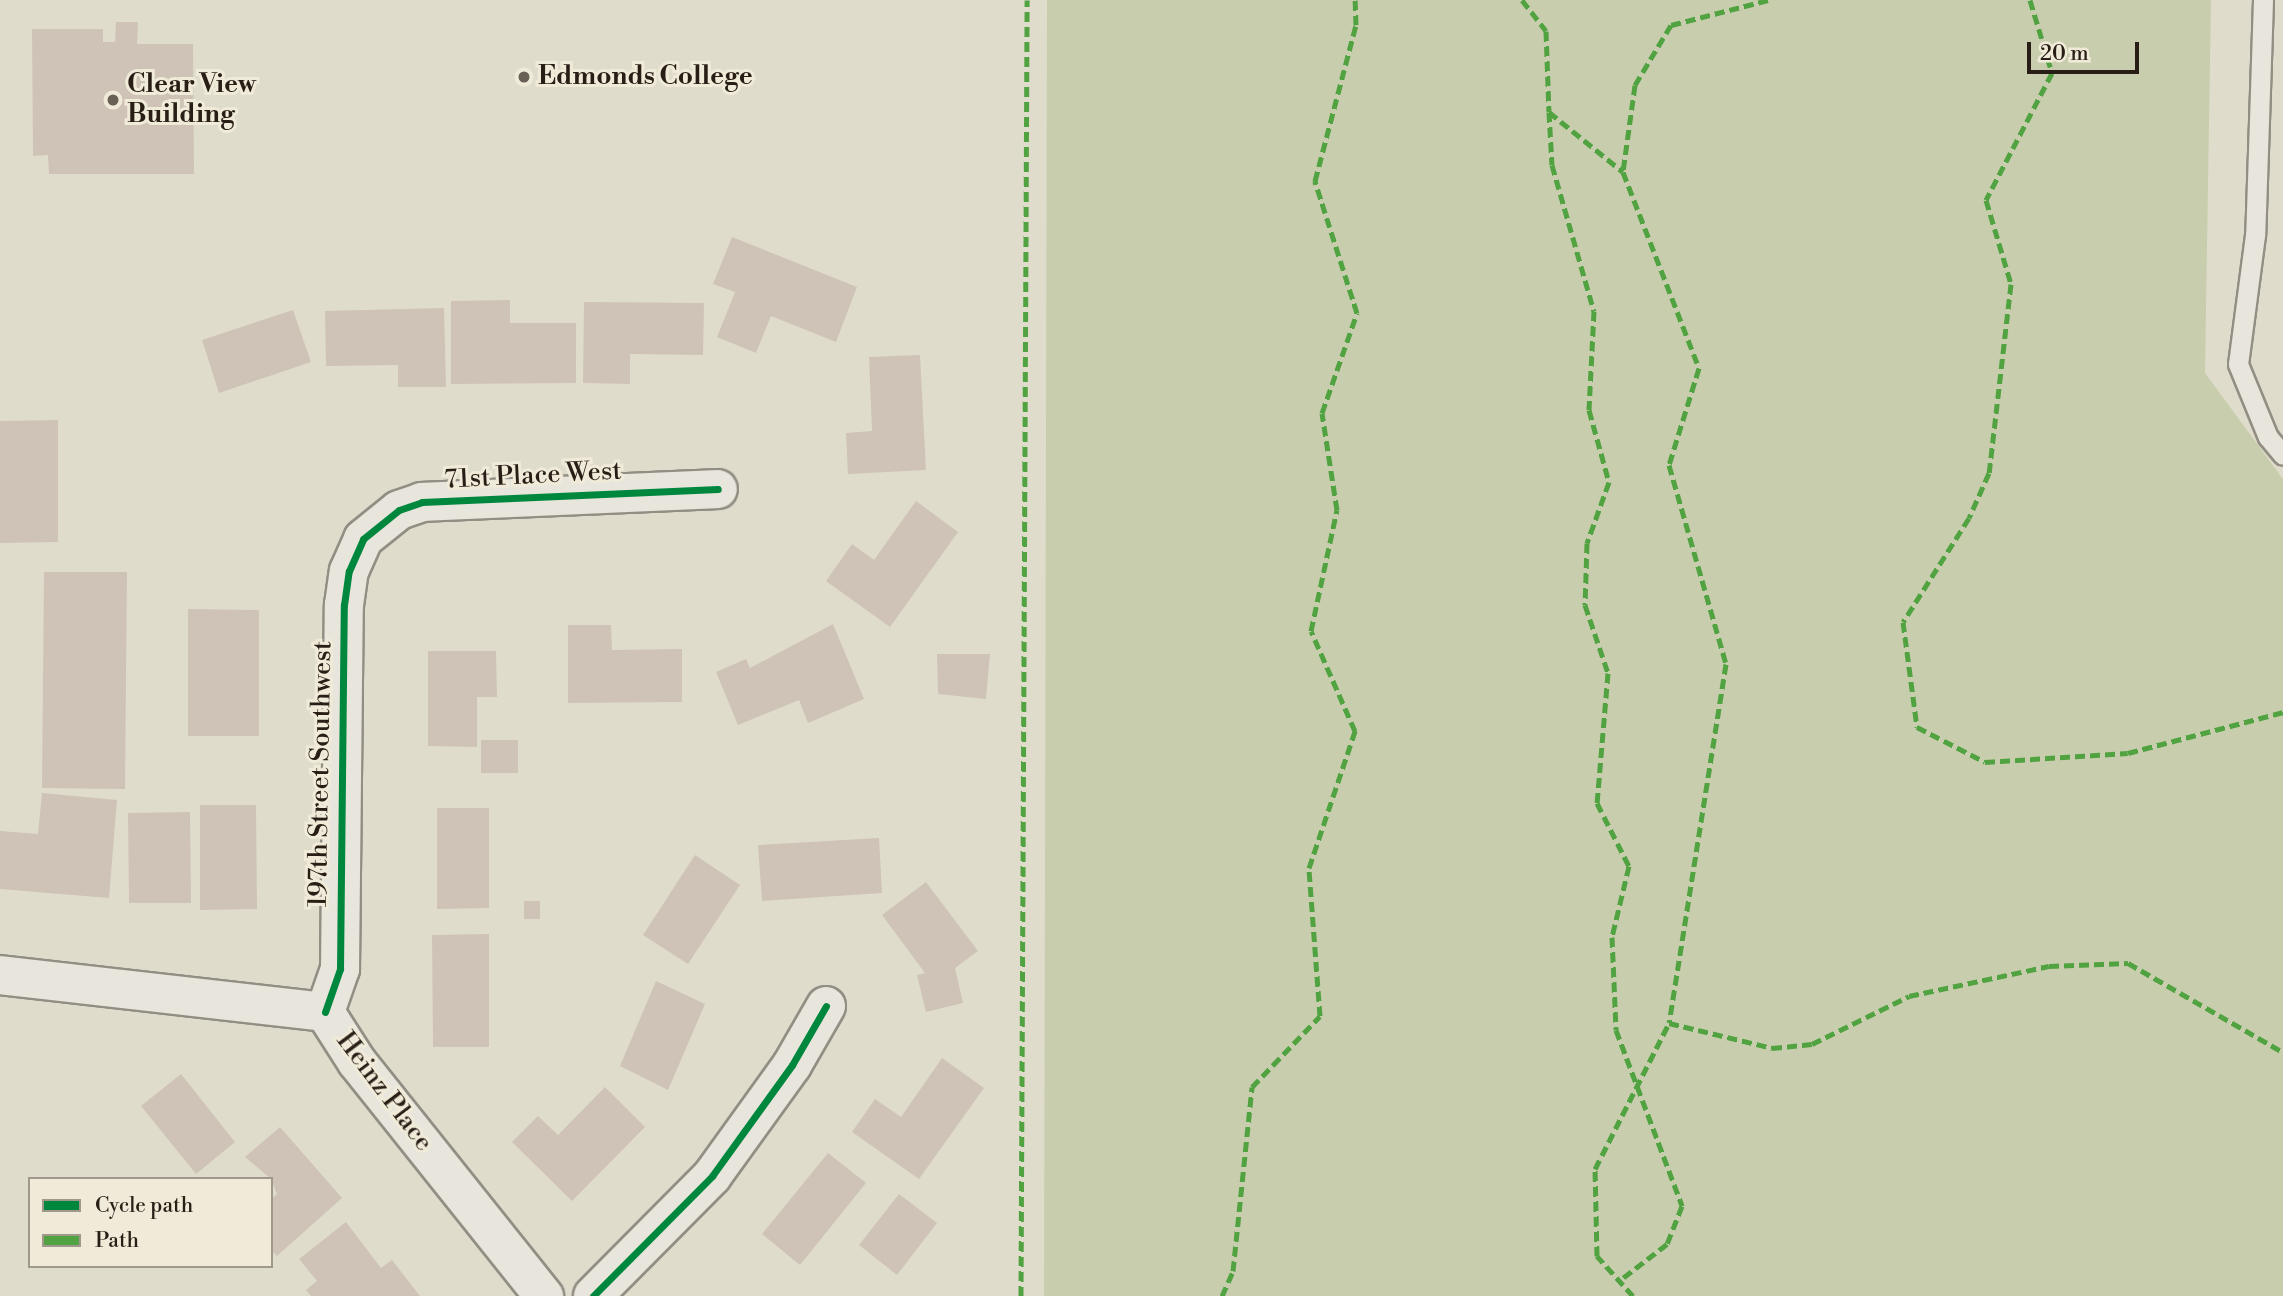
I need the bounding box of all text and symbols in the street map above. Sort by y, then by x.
scale bar [2031,28,2143,72]
text: 20 m [2040,41,2089,67]
place label: Edmonds College [538,61,753,93]
place label: Clear View Building [127,69,256,130]
marker: Edmonds College [516,69,532,85]
marker: Clear View Building [105,92,121,108]
street label: 71st Place West [444,456,622,496]
street label: 197th Street Southwest [303,641,339,907]
street label: Heinz Place [329,1026,439,1158]
legend [28,1177,273,1268]
text: Cycle path [95,1193,193,1219]
text: Path [95,1228,139,1254]

